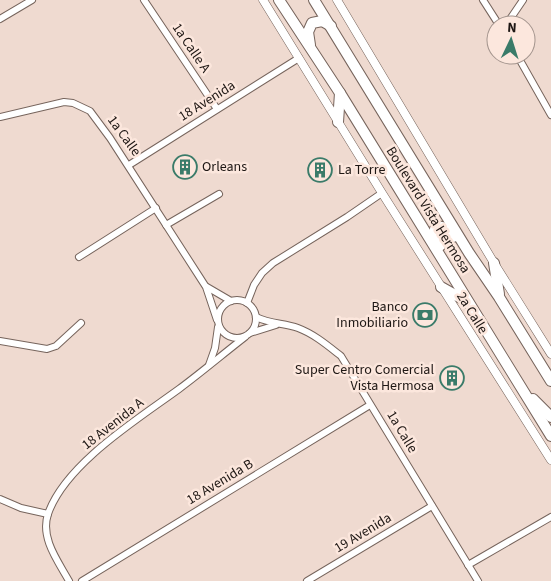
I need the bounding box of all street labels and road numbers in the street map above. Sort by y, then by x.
street label: 1a Calle A [167,19,215,77]
street label: 18 Avenida [175,76,239,126]
street label: 1a Calle [102,112,146,161]
street label: Boulevard Vista Hermosa [381,143,475,277]
street label: 2a Calle [451,288,493,338]
street label: 18 Avenida A [78,393,149,455]
street label: 1a Calle [382,407,422,457]
street label: 18 Avenida B [183,454,257,510]
street label: 19 Avenida [331,508,395,558]

